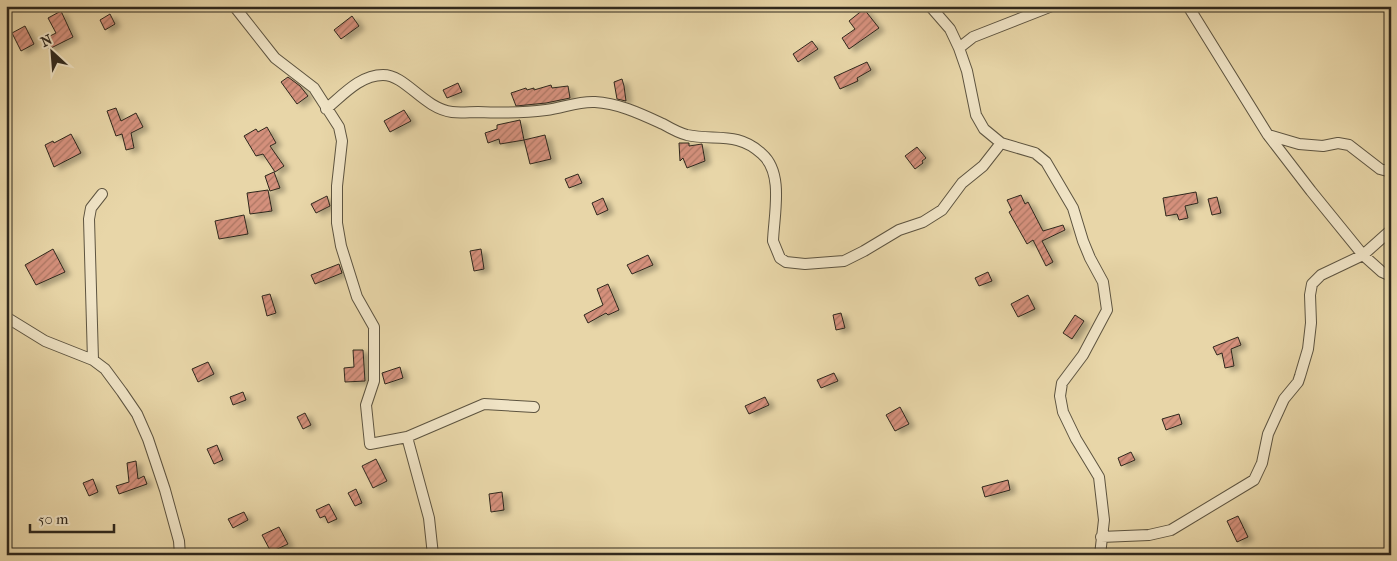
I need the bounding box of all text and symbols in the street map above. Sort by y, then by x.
north arrow [28,28,78,78]
text: N [38,31,55,51]
scale bar [30,501,114,533]
text: 50 m [38,510,69,528]

